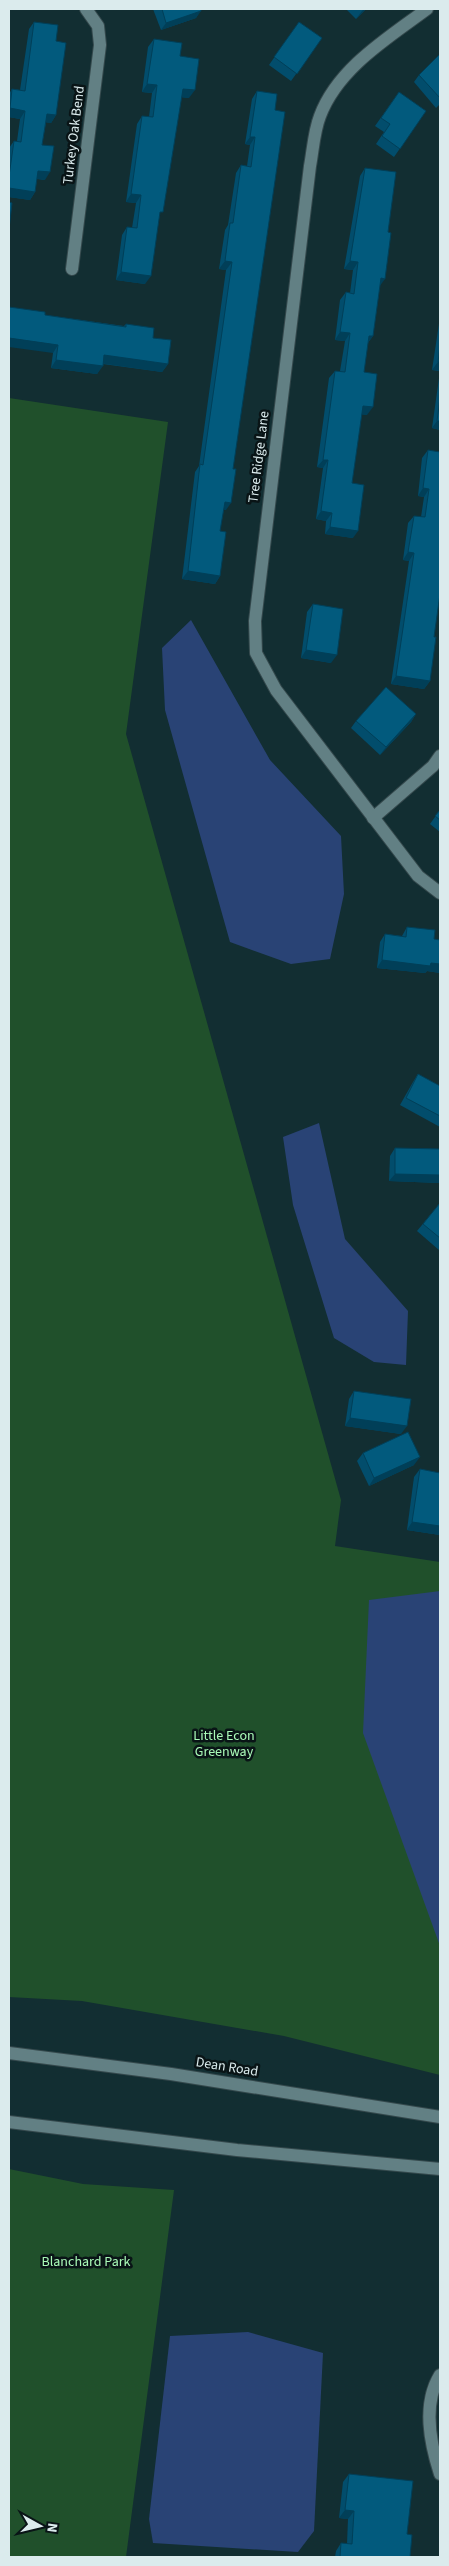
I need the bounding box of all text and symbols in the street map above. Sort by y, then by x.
street label: Turkey Oak Bend [58,85,90,185]
street label: Tree Ridge Lane [243,410,275,504]
park label: Little Econ Greenway [193,1726,255,1762]
street label: Dean Road [194,2052,260,2082]
park label: Blanchard Park [41,2252,131,2272]
north arrow [15,2501,65,2551]
text: N [41,2522,62,2534]

